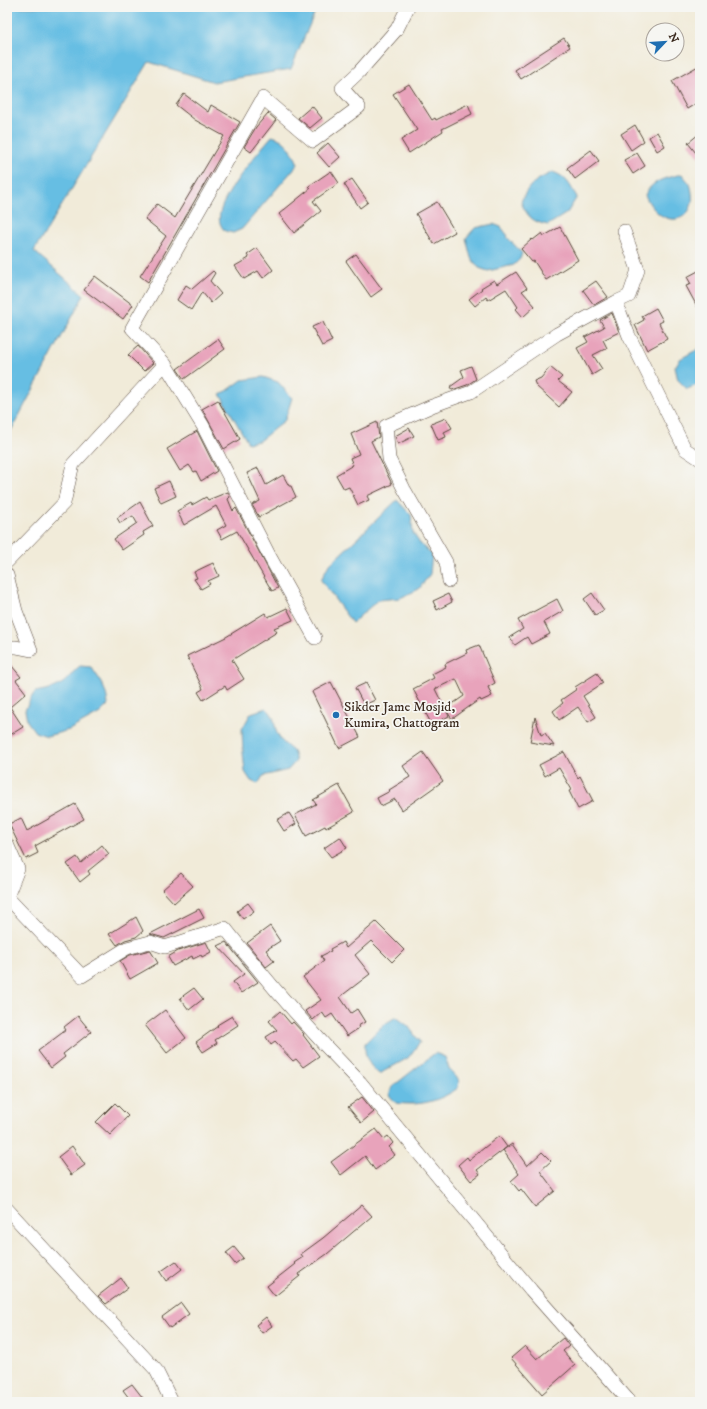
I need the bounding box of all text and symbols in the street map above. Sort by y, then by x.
north arrow [645,22,685,62]
text: N [665,31,681,45]
place label: Sikder Jame Mosjid, Kumira, Chattogram [344,698,460,732]
marker: Sikder Jame Mosjid, Kumira, Chattogram [331,710,341,720]

